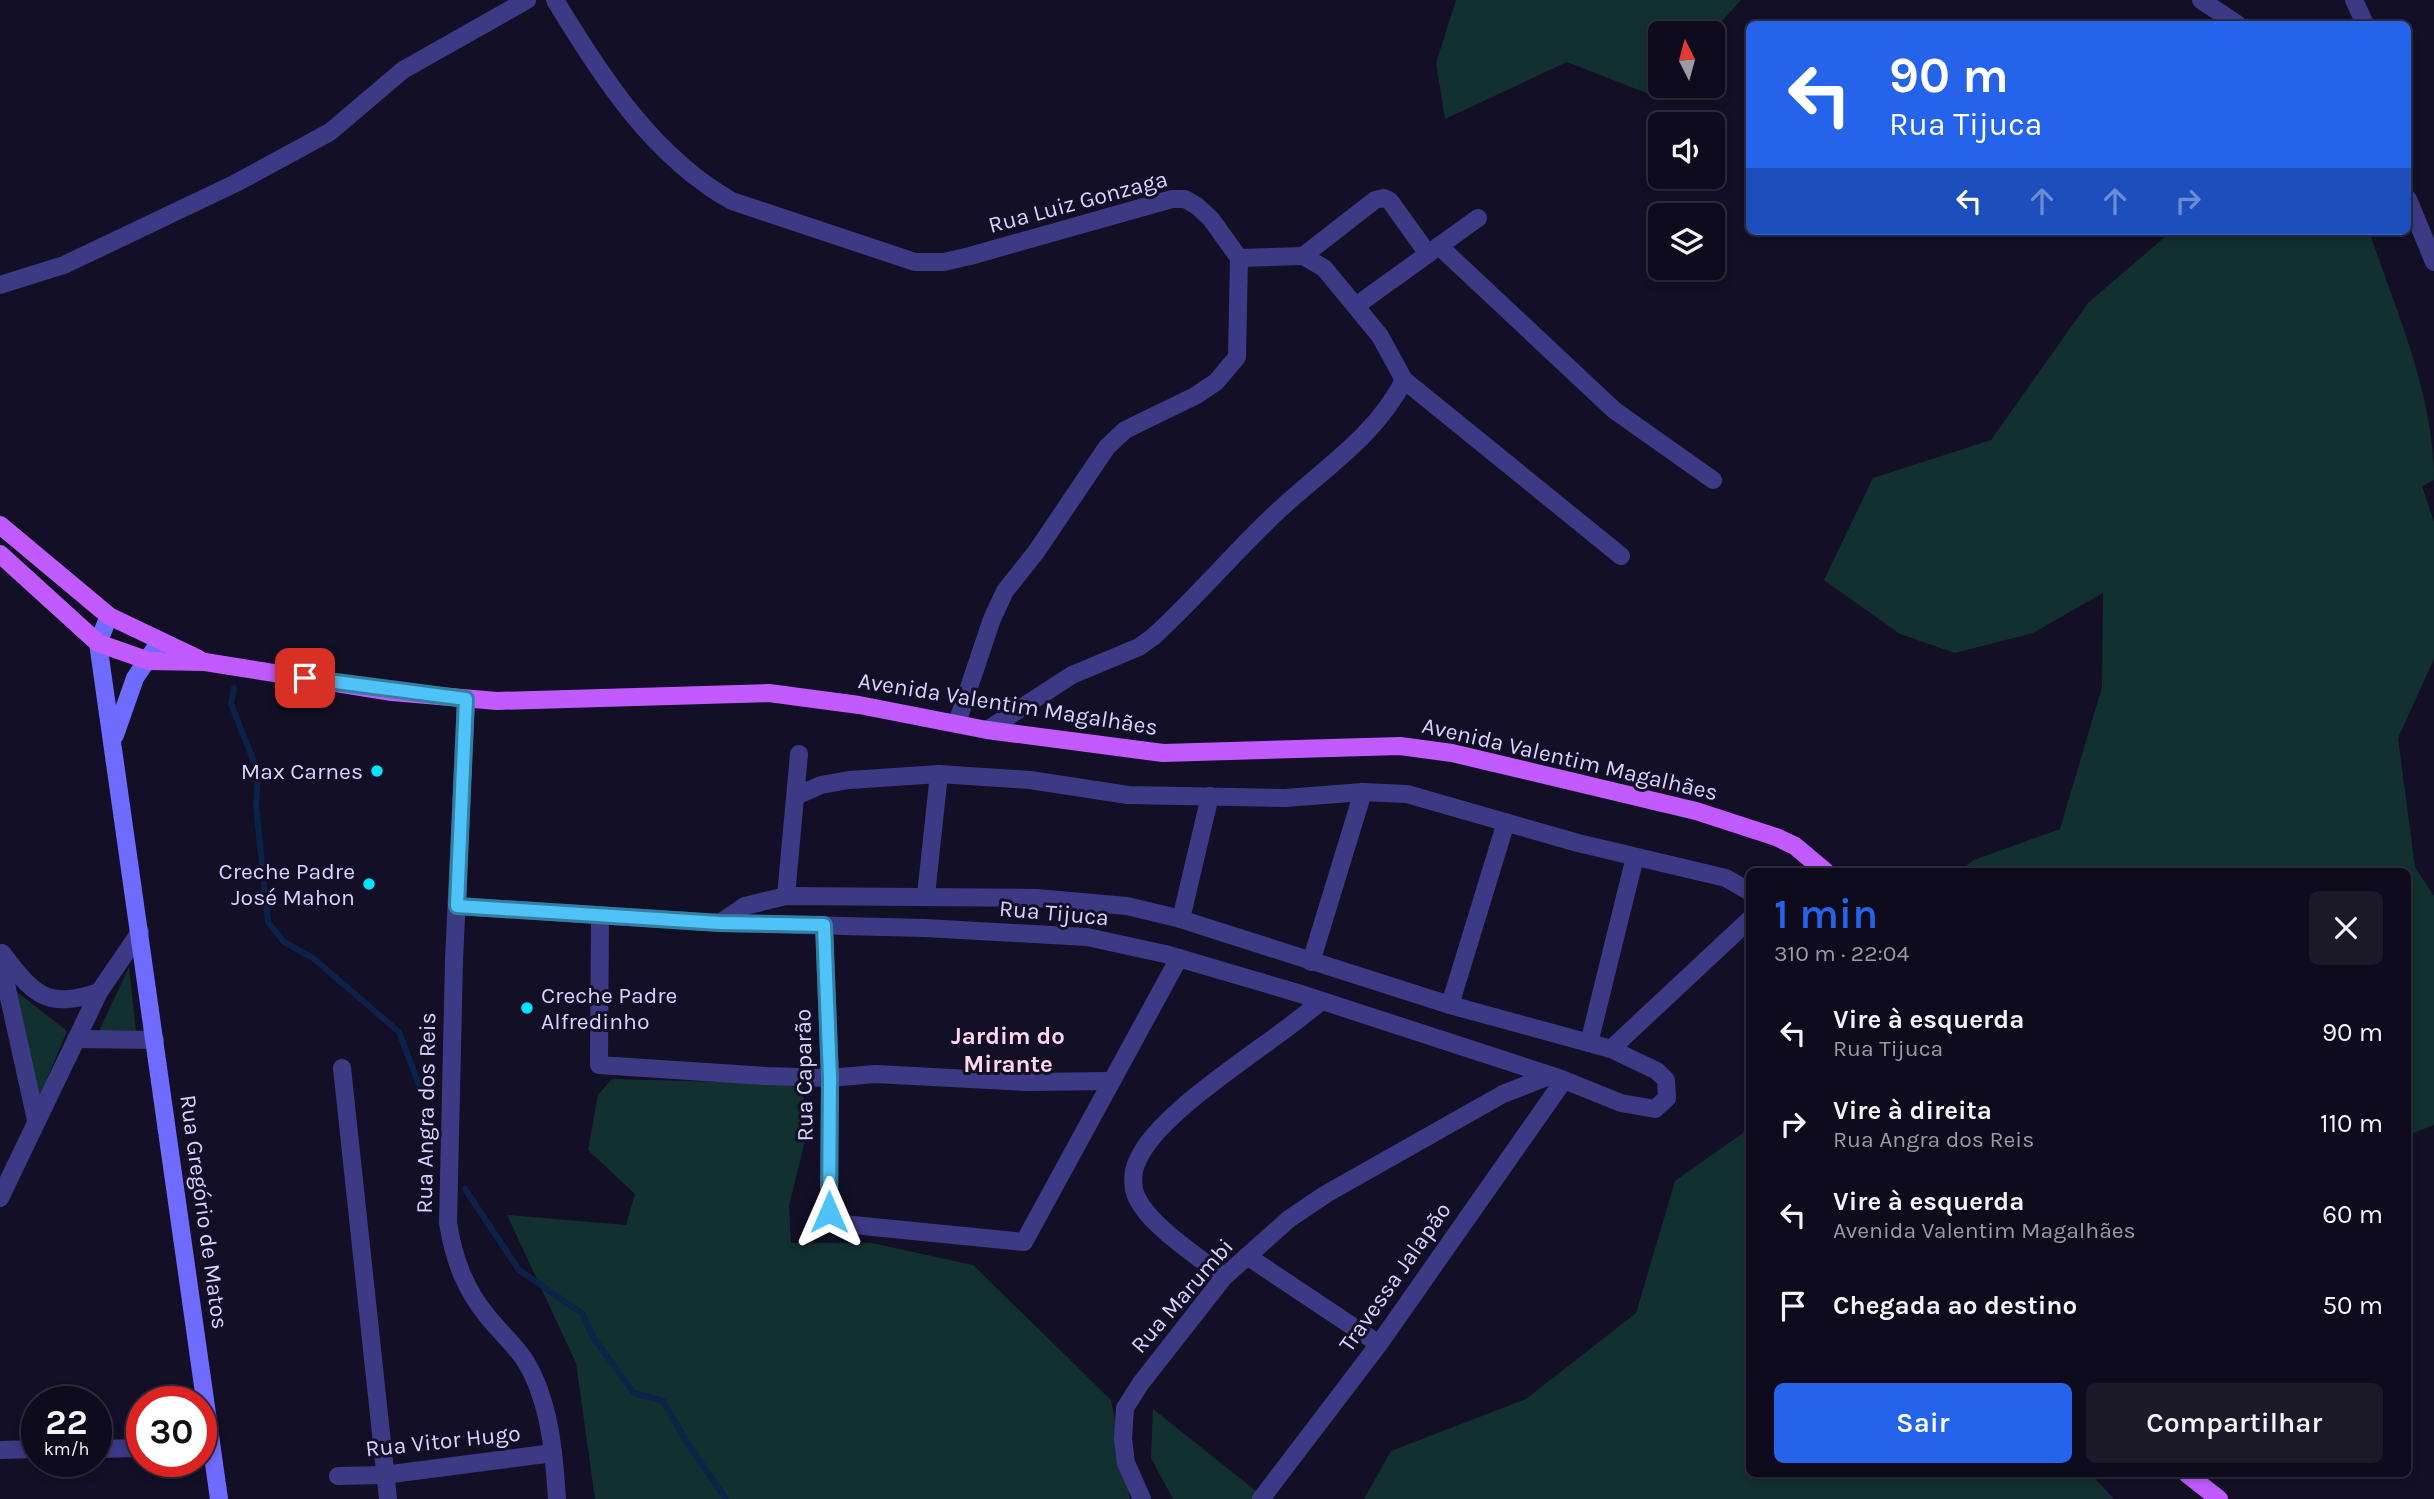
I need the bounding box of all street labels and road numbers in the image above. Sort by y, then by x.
street label: Rua Luiz Gonzaga [985,165,1171,239]
street label: Avenida Valentim Magalhães [856,667,1160,741]
street label: Avenida Valentim Magalhães [1419,712,1721,806]
street label: Rua Tijuca [998,895,1110,931]
street label: Rua Caparão [789,1008,819,1142]
street label: Rua Angra dos Reis [411,1012,441,1214]
street label: Rua Gregório de Matos [174,1093,234,1331]
street label: Travessa Jalapão [1333,1197,1457,1357]
street label: Rua Marumbi [1125,1233,1239,1359]
street label: Rua Vitor Hugo [364,1419,522,1463]

